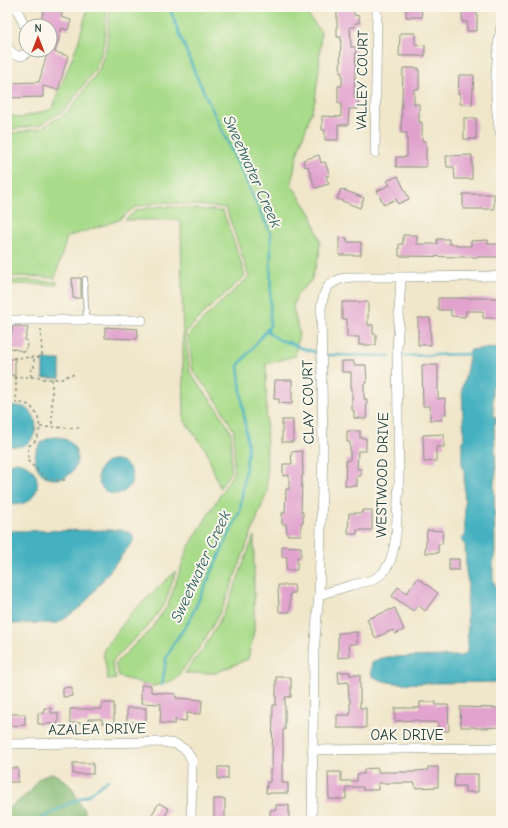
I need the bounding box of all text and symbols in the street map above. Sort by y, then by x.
north arrow [18,18,58,58]
text: N [34,22,42,35]
street label: VALLEY COURT [352,30,372,130]
water label: Sweetwater Creek [219,112,285,231]
street label: CLAY COURT [298,359,318,444]
street label: WESTWOOD DRIVE [372,412,392,538]
water label: Sweetwater Creek [167,508,235,625]
street label: AZALEA DRIVE [48,719,146,739]
street label: OAK DRIVE [370,726,444,744]

